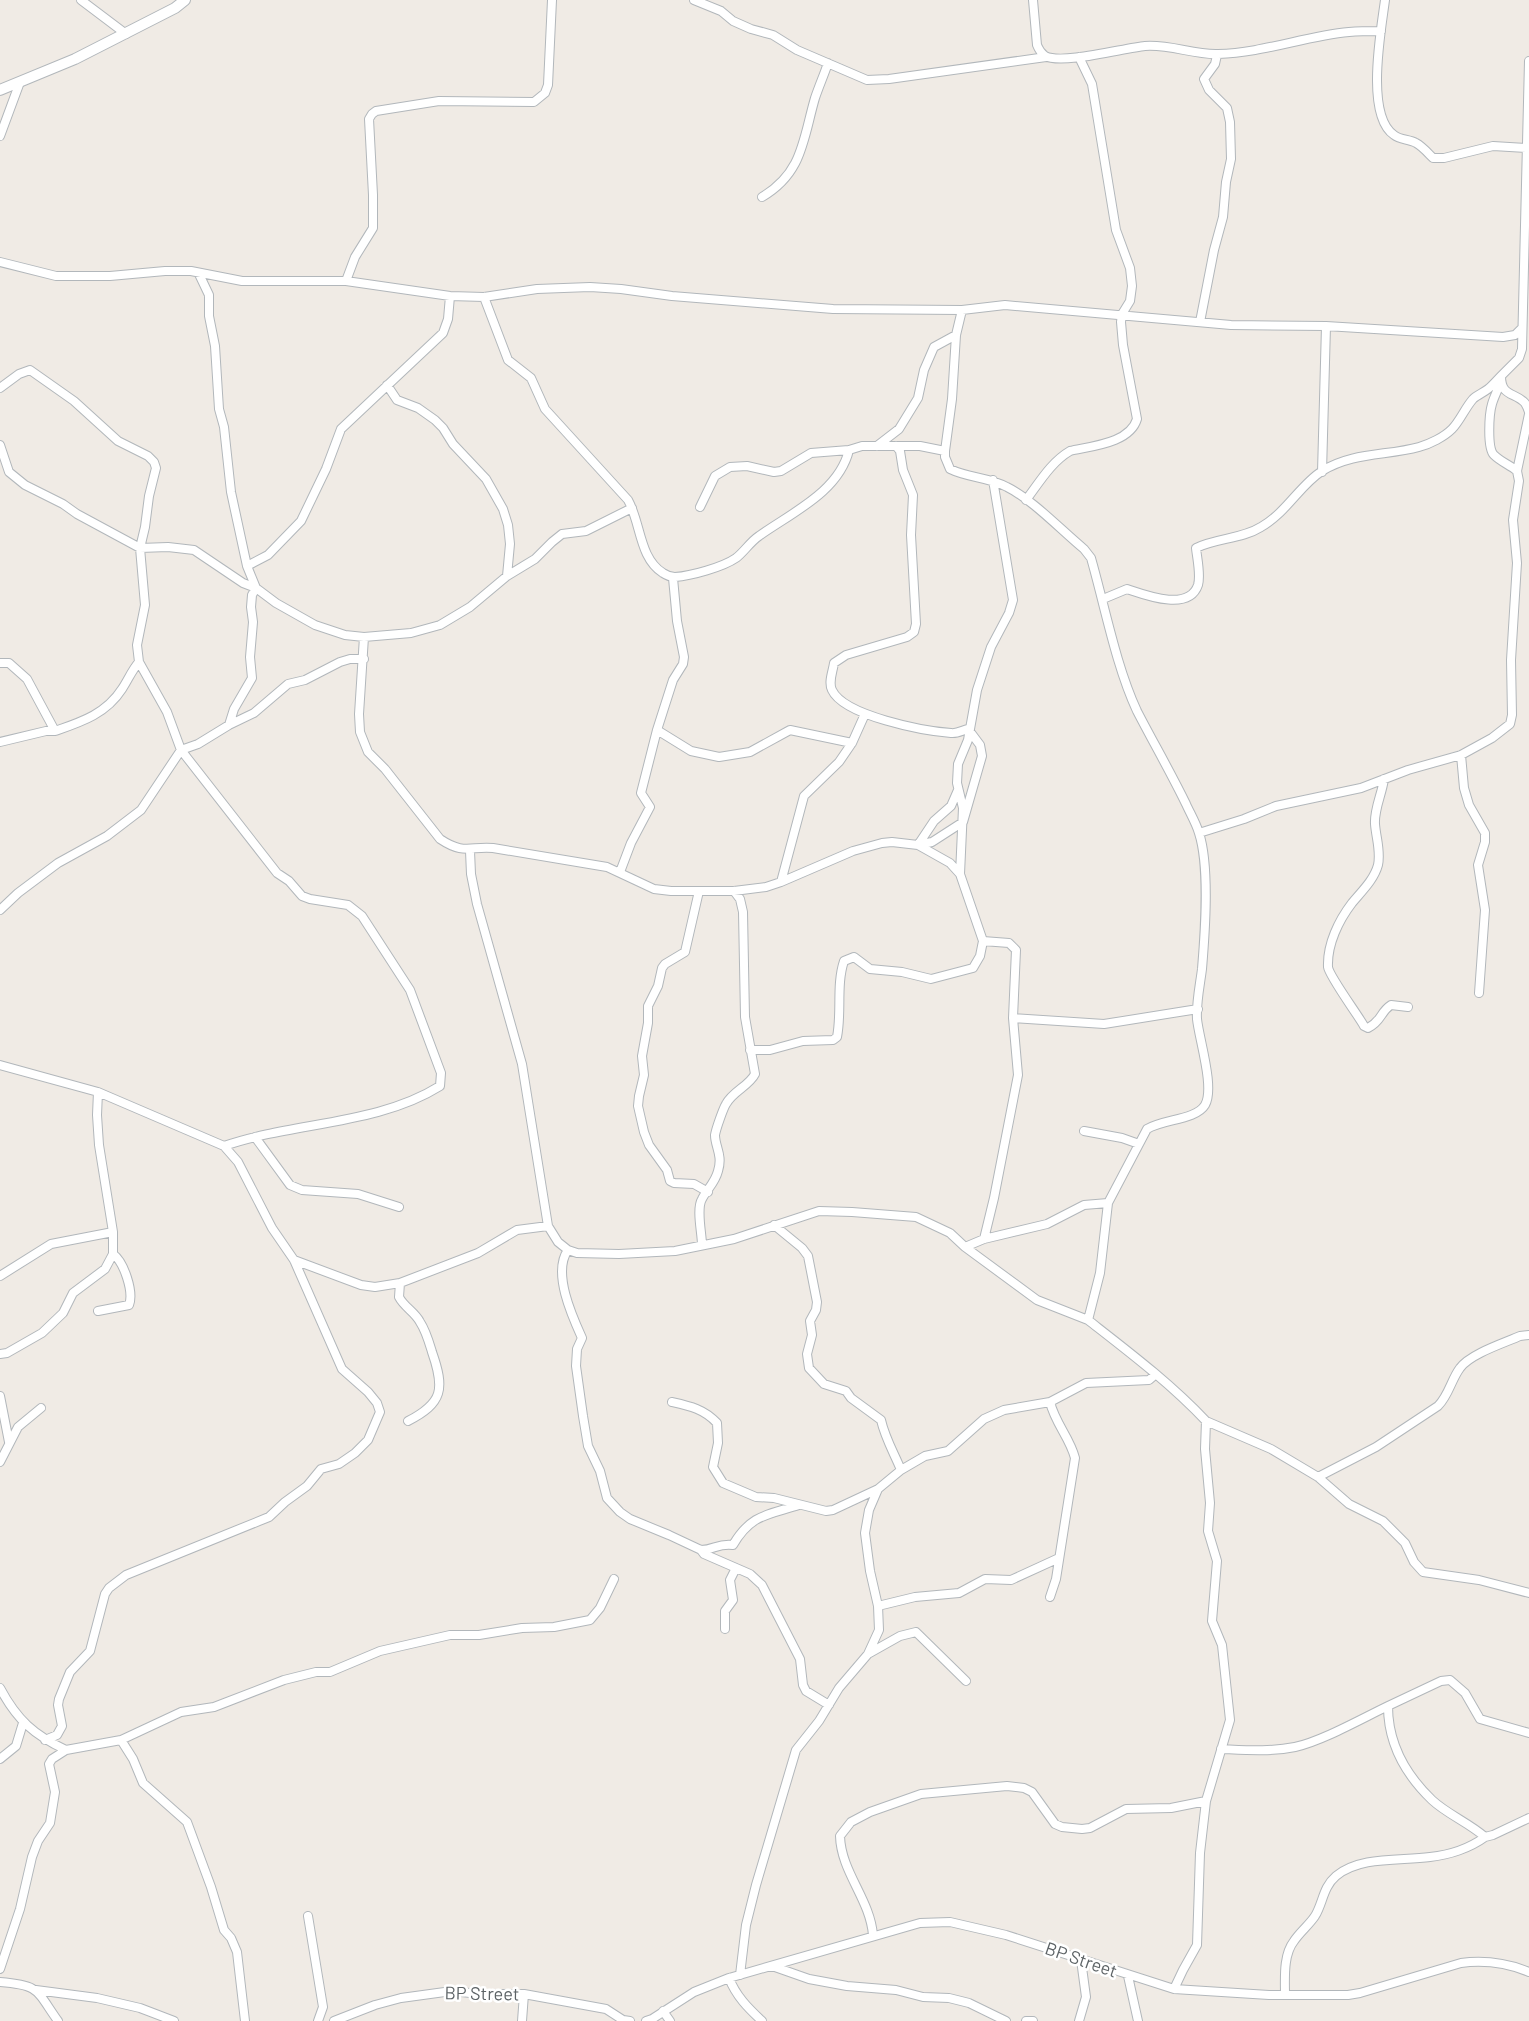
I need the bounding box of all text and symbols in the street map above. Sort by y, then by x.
street label: BP Street [1042,1936,1120,1982]
street label: BP Street [444,1981,520,2005]

